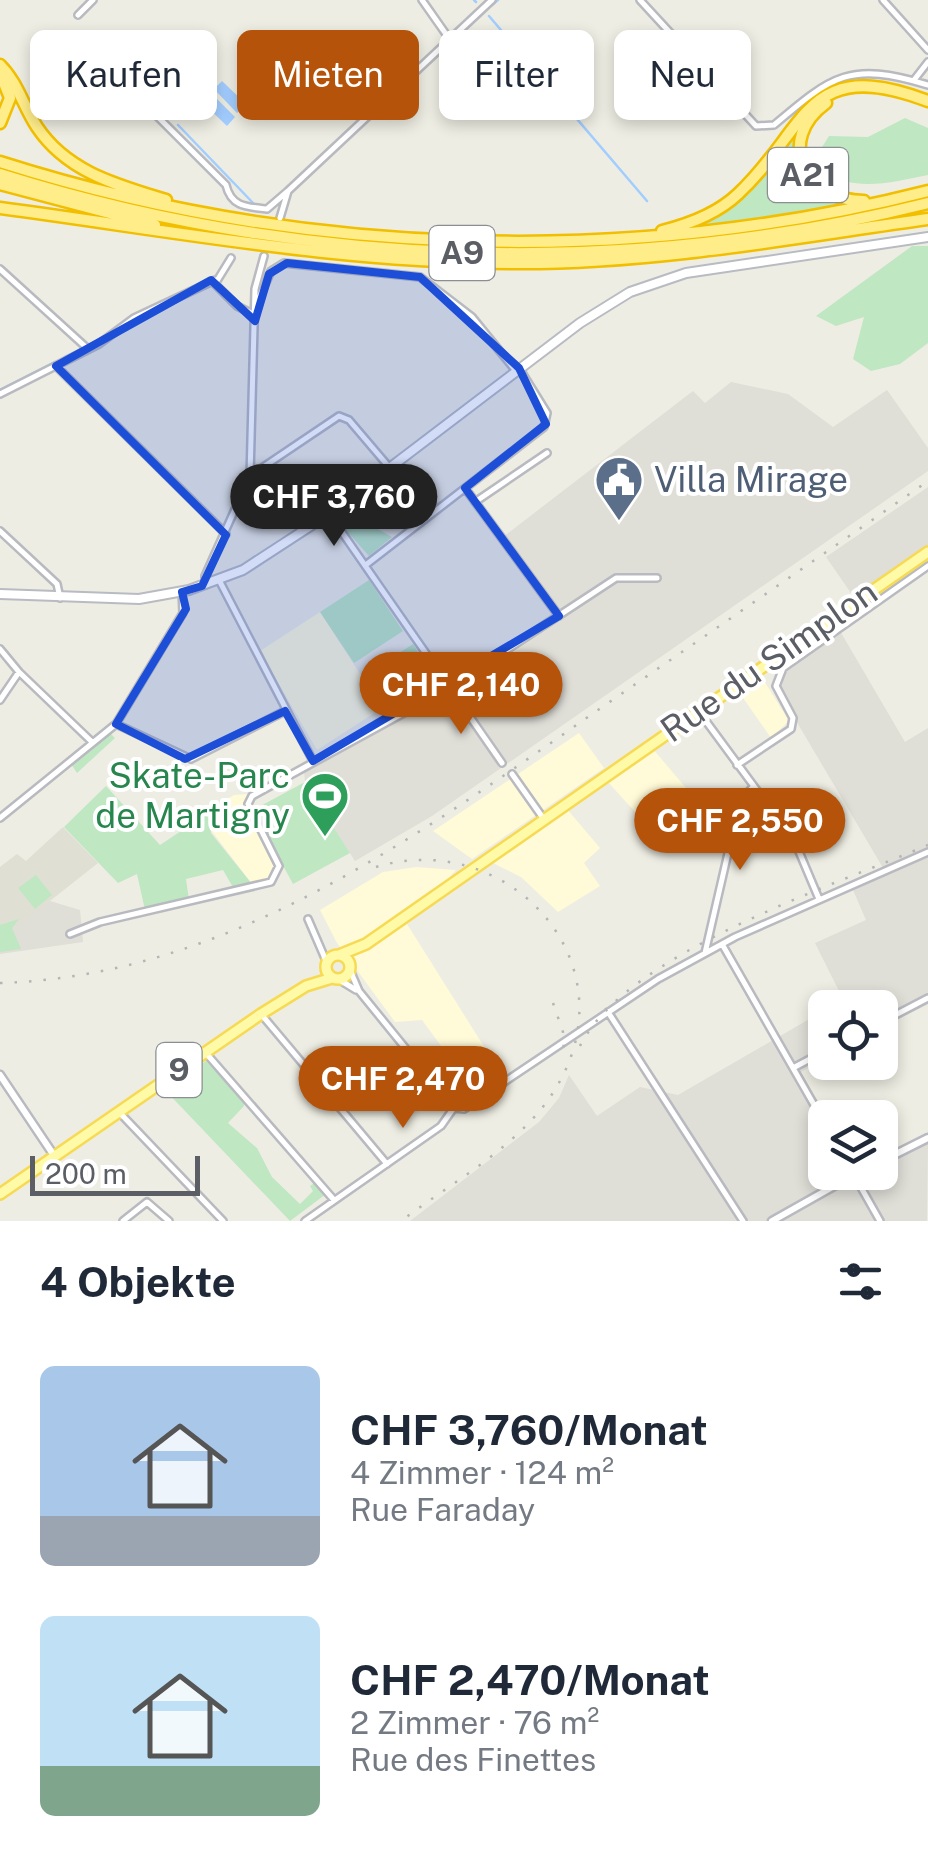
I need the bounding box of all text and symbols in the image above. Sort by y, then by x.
chip: Kaufen [30,30,217,120]
chip: Mieten [237,30,419,120]
chip: Filter [439,30,594,120]
chip: Neu [614,30,751,120]
road number: A21 [768,148,848,202]
road number: A9 [430,226,494,280]
public building icon: Villa Mirage [593,454,645,522]
place label: Villa Mirage [654,459,848,500]
pin: CHF 3,760 [220,464,448,549]
text: CHF 3,760 [252,478,416,515]
street label: Rue du Simplon [653,571,885,750]
pin: CHF 2,140 [347,652,575,737]
text: CHF 2,140 [382,666,540,703]
place label: Skate-Parc de Martigny [95,755,290,836]
sports icon: Skate-Parc de Martigny [299,770,351,838]
pin: CHF 2,550 [626,788,854,873]
text: CHF 2,550 [656,802,824,839]
map controls [808,990,898,1190]
button: locate [808,990,898,1080]
road number: 9 [156,1043,202,1097]
pin: CHF 2,470 [289,1046,517,1131]
text: CHF 2,470 [321,1060,485,1097]
button: layers [808,1100,898,1190]
scale bar [30,1151,200,1196]
text: 200 m [45,1157,127,1190]
icon: filters [833,1254,888,1309]
text: 4 Objekte [40,1257,236,1306]
text: CHF 3,760/Monat [350,1405,708,1454]
icon: home [120,1406,240,1526]
text: 4 Zimmer · 124 m² [350,1454,614,1491]
text: Rue Faraday [350,1491,535,1528]
text: CHF 2,470/Monat [350,1655,710,1704]
icon: home [120,1656,240,1776]
text: 2 Zimmer · 76 m² [350,1704,599,1741]
text: Rue des Finettes [350,1741,596,1778]

